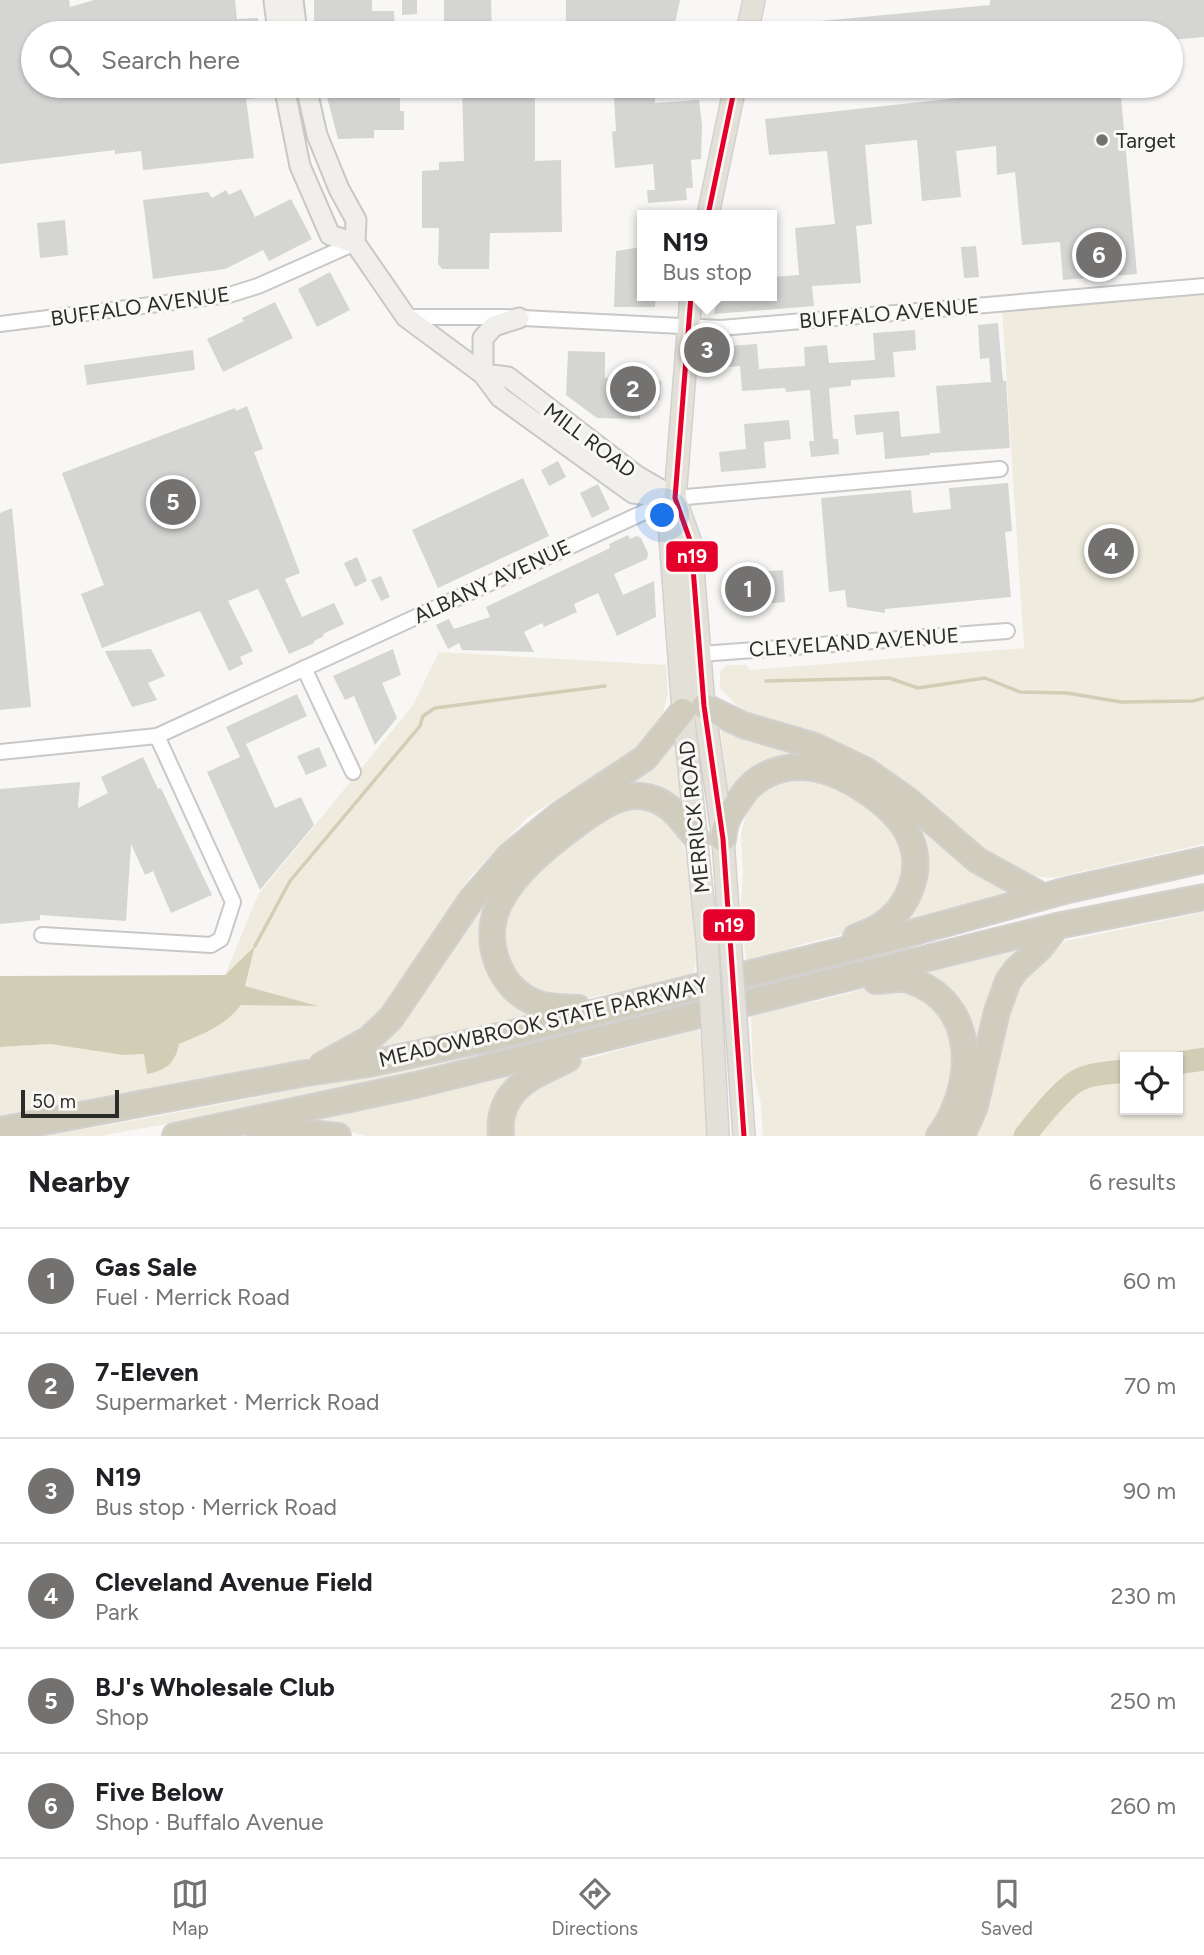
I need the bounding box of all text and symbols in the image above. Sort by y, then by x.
search box [21,21,1183,98]
icon: search [45,41,83,79]
text: Search here [101,44,240,76]
place label: Target [1116,128,1176,153]
marker: Target [1094,132,1110,148]
popup [637,210,777,301]
text: N19 [662,226,708,258]
pin: 6 [1076,229,1122,281]
text: Bus stop [662,258,752,286]
street label: BUFFALO AVENUE [49,281,231,331]
street label: BUFFALO AVENUE [798,293,980,333]
pin: 3 [684,324,730,376]
pin: 2 [610,363,656,415]
street label: MILL ROAD [539,397,641,483]
pin: 5 [150,476,196,528]
your location [645,498,679,532]
pin: 4 [1088,525,1134,577]
street label: ALBANY AVENUE [410,534,574,628]
line badge: n19 [665,540,719,573]
text: n19 [677,545,707,568]
pin: 1 [725,563,771,615]
street label: CLEVELAND AVENUE [748,622,960,662]
street label: MERRICK ROAD [674,739,714,895]
line badge: n19 [702,908,756,942]
text: n19 [714,914,744,937]
street label: MEADOWBROOK STATE PARKWAY [376,972,710,1072]
map controls [1120,1052,1183,1115]
button: locate [1120,1052,1183,1115]
scale bar [21,1087,119,1119]
text: 50 m [32,1090,76,1113]
text: Nearby [28,1163,130,1200]
text: 6 results [1089,1168,1176,1196]
text: Gas Sale [95,1251,197,1283]
text: 1 [46,1267,56,1295]
text: 60 m [1123,1267,1176,1295]
text: Fuel · Merrick Road [95,1283,290,1311]
text: 7-Eleven [95,1356,199,1388]
text: 2 [44,1372,58,1400]
text: 70 m [1124,1372,1176,1400]
text: Supermarket · Merrick Road [95,1388,379,1416]
text: N19 [95,1461,141,1493]
text: 3 [45,1477,57,1505]
text: 90 m [1123,1477,1176,1505]
text: Bus stop · Merrick Road [95,1493,337,1521]
text: Cleveland Avenue Field [95,1566,373,1598]
text: 4 [44,1582,58,1610]
text: 230 m [1111,1582,1176,1610]
text: Park [95,1598,139,1626]
text: BJ's Wholesale Club [95,1671,335,1703]
text: 5 [44,1687,58,1715]
text: 250 m [1110,1687,1176,1715]
text: Shop [95,1703,149,1731]
text: Five Below [95,1776,224,1808]
text: 6 [44,1792,58,1820]
text: 260 m [1110,1792,1176,1820]
text: Shop · Buffalo Avenue [95,1808,323,1836]
tab: Map [171,1875,209,1940]
tab: Directions [551,1875,638,1940]
tab: Saved [980,1875,1033,1940]

